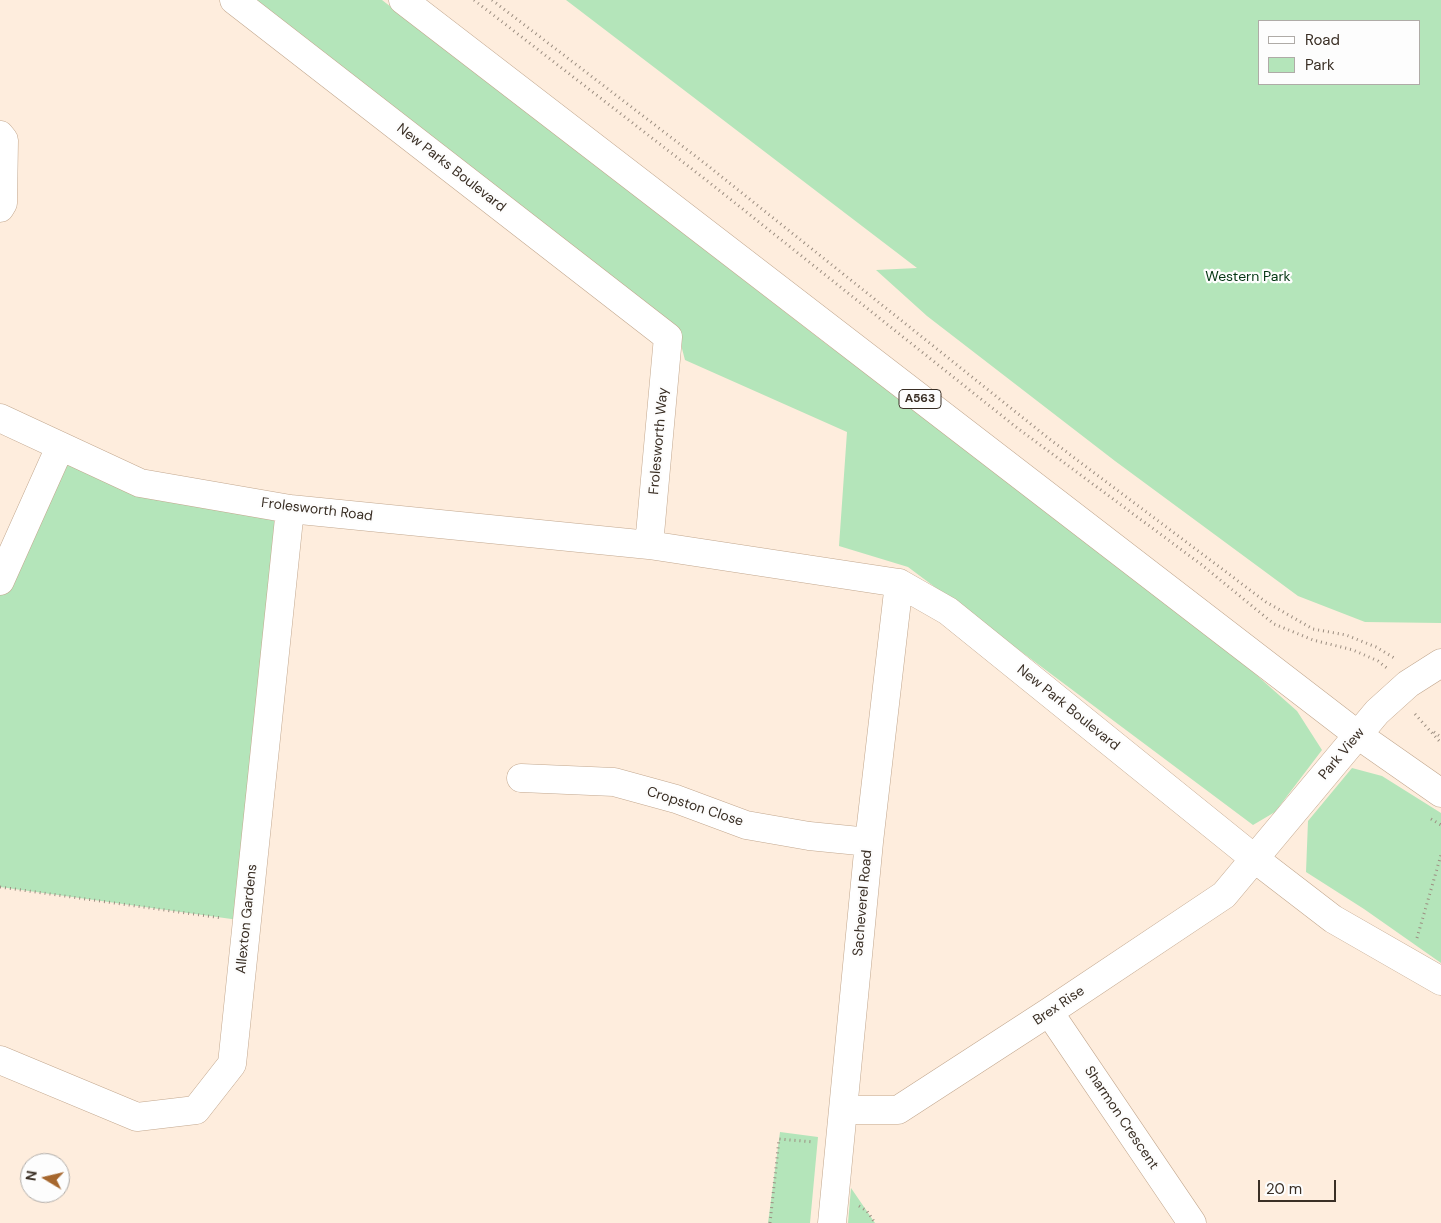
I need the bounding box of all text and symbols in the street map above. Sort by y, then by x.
legend [1258,20,1421,85]
text: Road [1305,30,1340,50]
text: Park [1305,55,1335,75]
street label: New Parks Boulevard [393,120,509,216]
park label: Western Park [1205,269,1291,285]
street label: Frolesworth Way [646,387,672,495]
road number: A563 [899,389,941,408]
street label: Frolesworth Road [260,495,374,525]
street label: New Park Boulevard [1013,662,1123,754]
street label: Park View [1315,725,1369,783]
street label: Cropston Close [645,783,745,831]
street label: Sacheverel Road [850,849,876,957]
street label: Allexton Gardens [233,863,261,975]
street label: Brex Rise [1030,983,1088,1029]
street label: Sharmon Crescent [1080,1063,1162,1173]
north arrow [20,1153,70,1203]
text: N [21,1169,41,1182]
scale bar [1261,1170,1338,1202]
text: 20 m [1266,1179,1302,1199]

